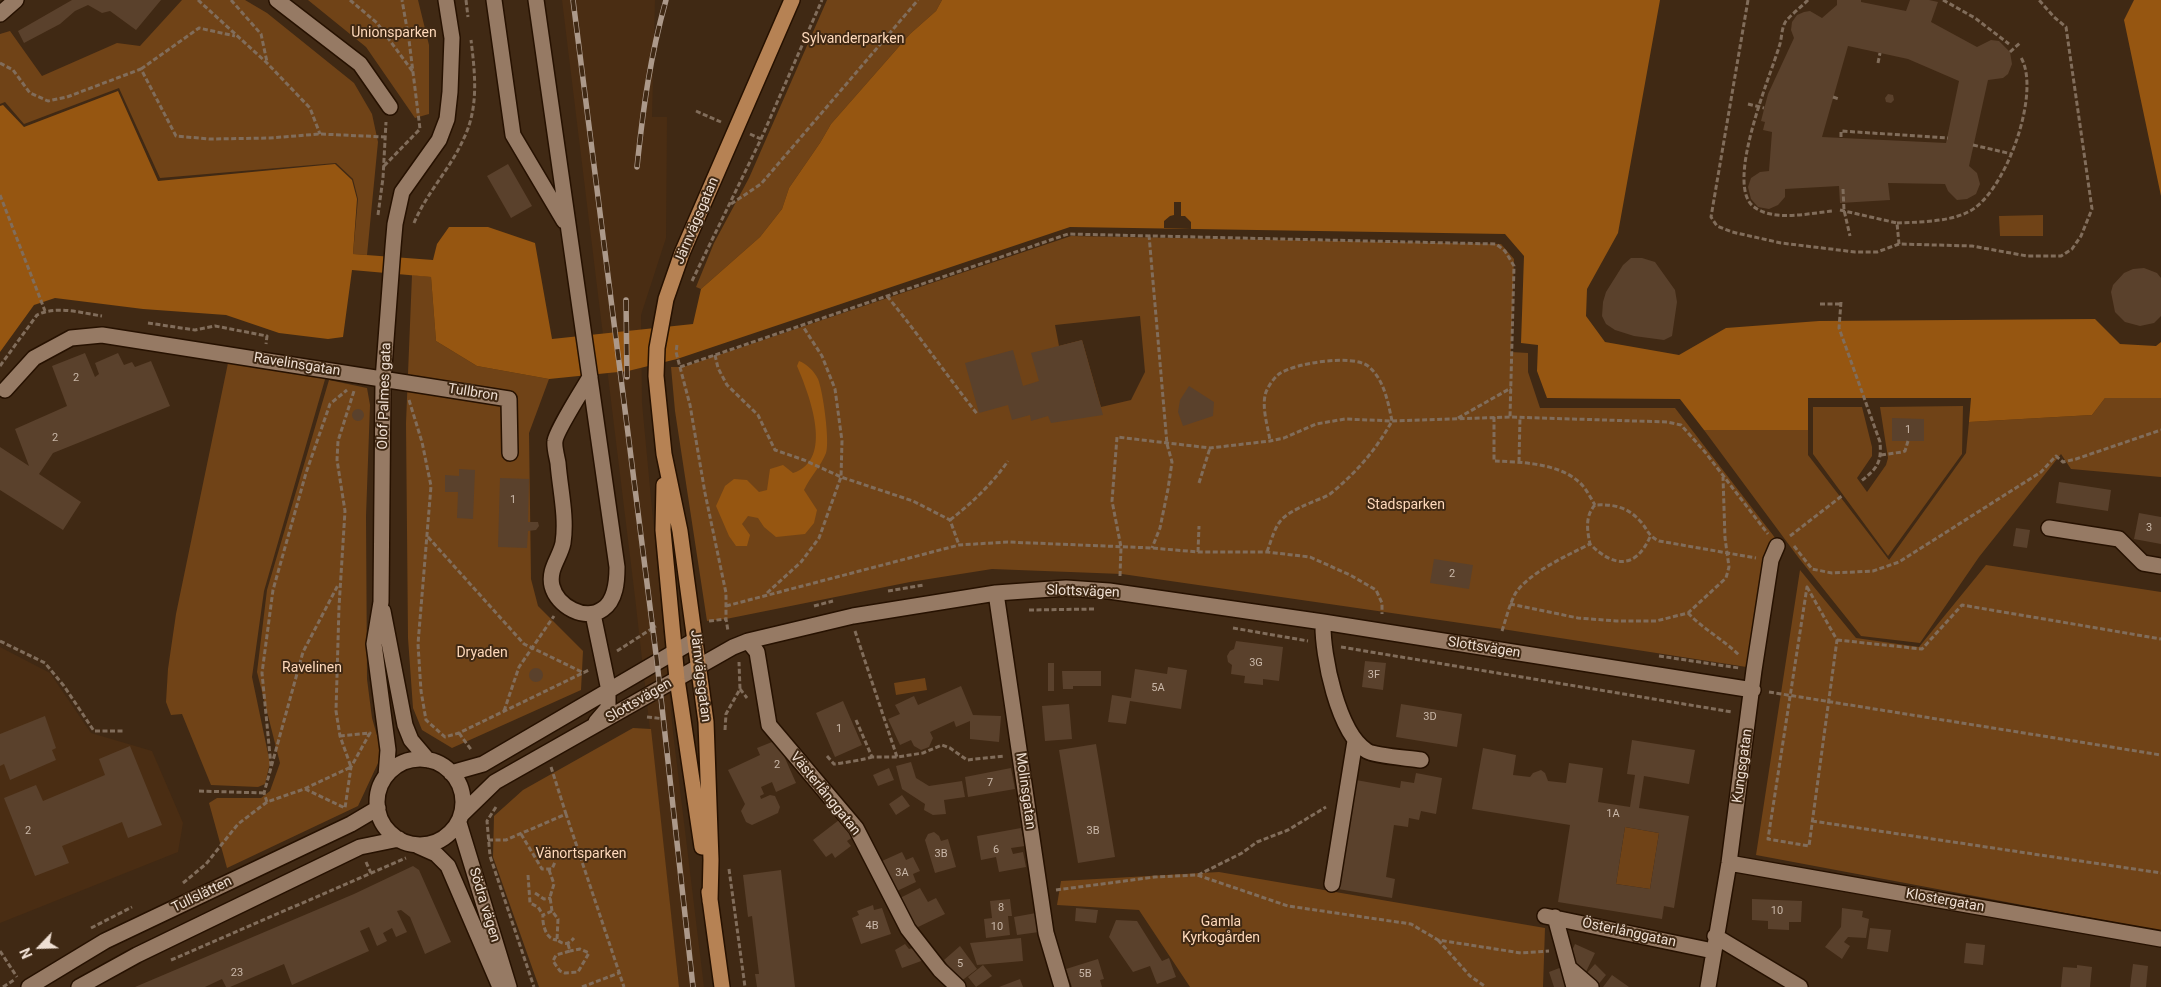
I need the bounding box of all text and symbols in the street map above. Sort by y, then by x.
park label: Unionsparken [351,25,437,41]
park label: Sylvanderparken [802,31,904,47]
street label: Järnvägsgatan [671,175,723,267]
street label: Olof Palmes gata [375,342,395,450]
street label: Ravelinsgatan [253,350,341,380]
house number: 2 [73,371,79,385]
street label: Tullbron [447,381,499,405]
house number: 1 [1905,423,1911,437]
house number: 2 [52,431,58,445]
house number: 1 [510,493,516,507]
park label: Stadsparken [1367,497,1445,513]
house number: 3 [2146,521,2152,535]
house number: 2 [1449,567,1455,581]
street label: Slottsvägen [1046,582,1120,602]
street label: Järnvägsgatan [686,629,714,723]
street label: Slottsvägen [1446,634,1522,662]
park label: Dryaden [456,645,508,661]
house number: 3G [1249,656,1263,670]
park label: Ravelinen [282,660,342,676]
house number: 3F [1368,668,1380,682]
street label: Slottsvägen [603,675,675,727]
house number: 5A [1151,681,1165,695]
house number: 3D [1423,710,1437,724]
house number: 1 [836,722,842,736]
street label: Kungsgatan [1729,728,1757,804]
street label: Västerlånggatan [786,749,864,839]
street label: Molinsgatan [1011,752,1039,830]
house number: 2 [774,758,780,772]
house number: 7 [987,776,993,790]
house number: 1A [1606,807,1620,821]
house number: 2 [25,824,31,838]
house number: 3B [1086,824,1100,838]
house number: 6 [993,843,999,857]
park label: Vänortsparken [535,846,627,862]
house number: 3B [934,847,948,861]
street label: Södra vägen [465,866,503,944]
house number: 3A [895,866,909,880]
street label: Tullslätten [169,873,235,917]
street label: Klostergatan [1904,886,1986,916]
house number: 8 [998,901,1004,915]
house number: 10 [1771,904,1783,918]
park label: Gamla Kyrkogården [1182,914,1260,946]
street label: Österlånggatan [1580,915,1678,951]
house number: 4B [865,919,879,933]
house number: 10 [991,920,1003,934]
north arrow [15,922,65,972]
text: N [17,945,36,961]
house number: 5 [957,957,963,971]
house number: 23 [231,966,243,980]
house number: 5B [1078,967,1092,981]

